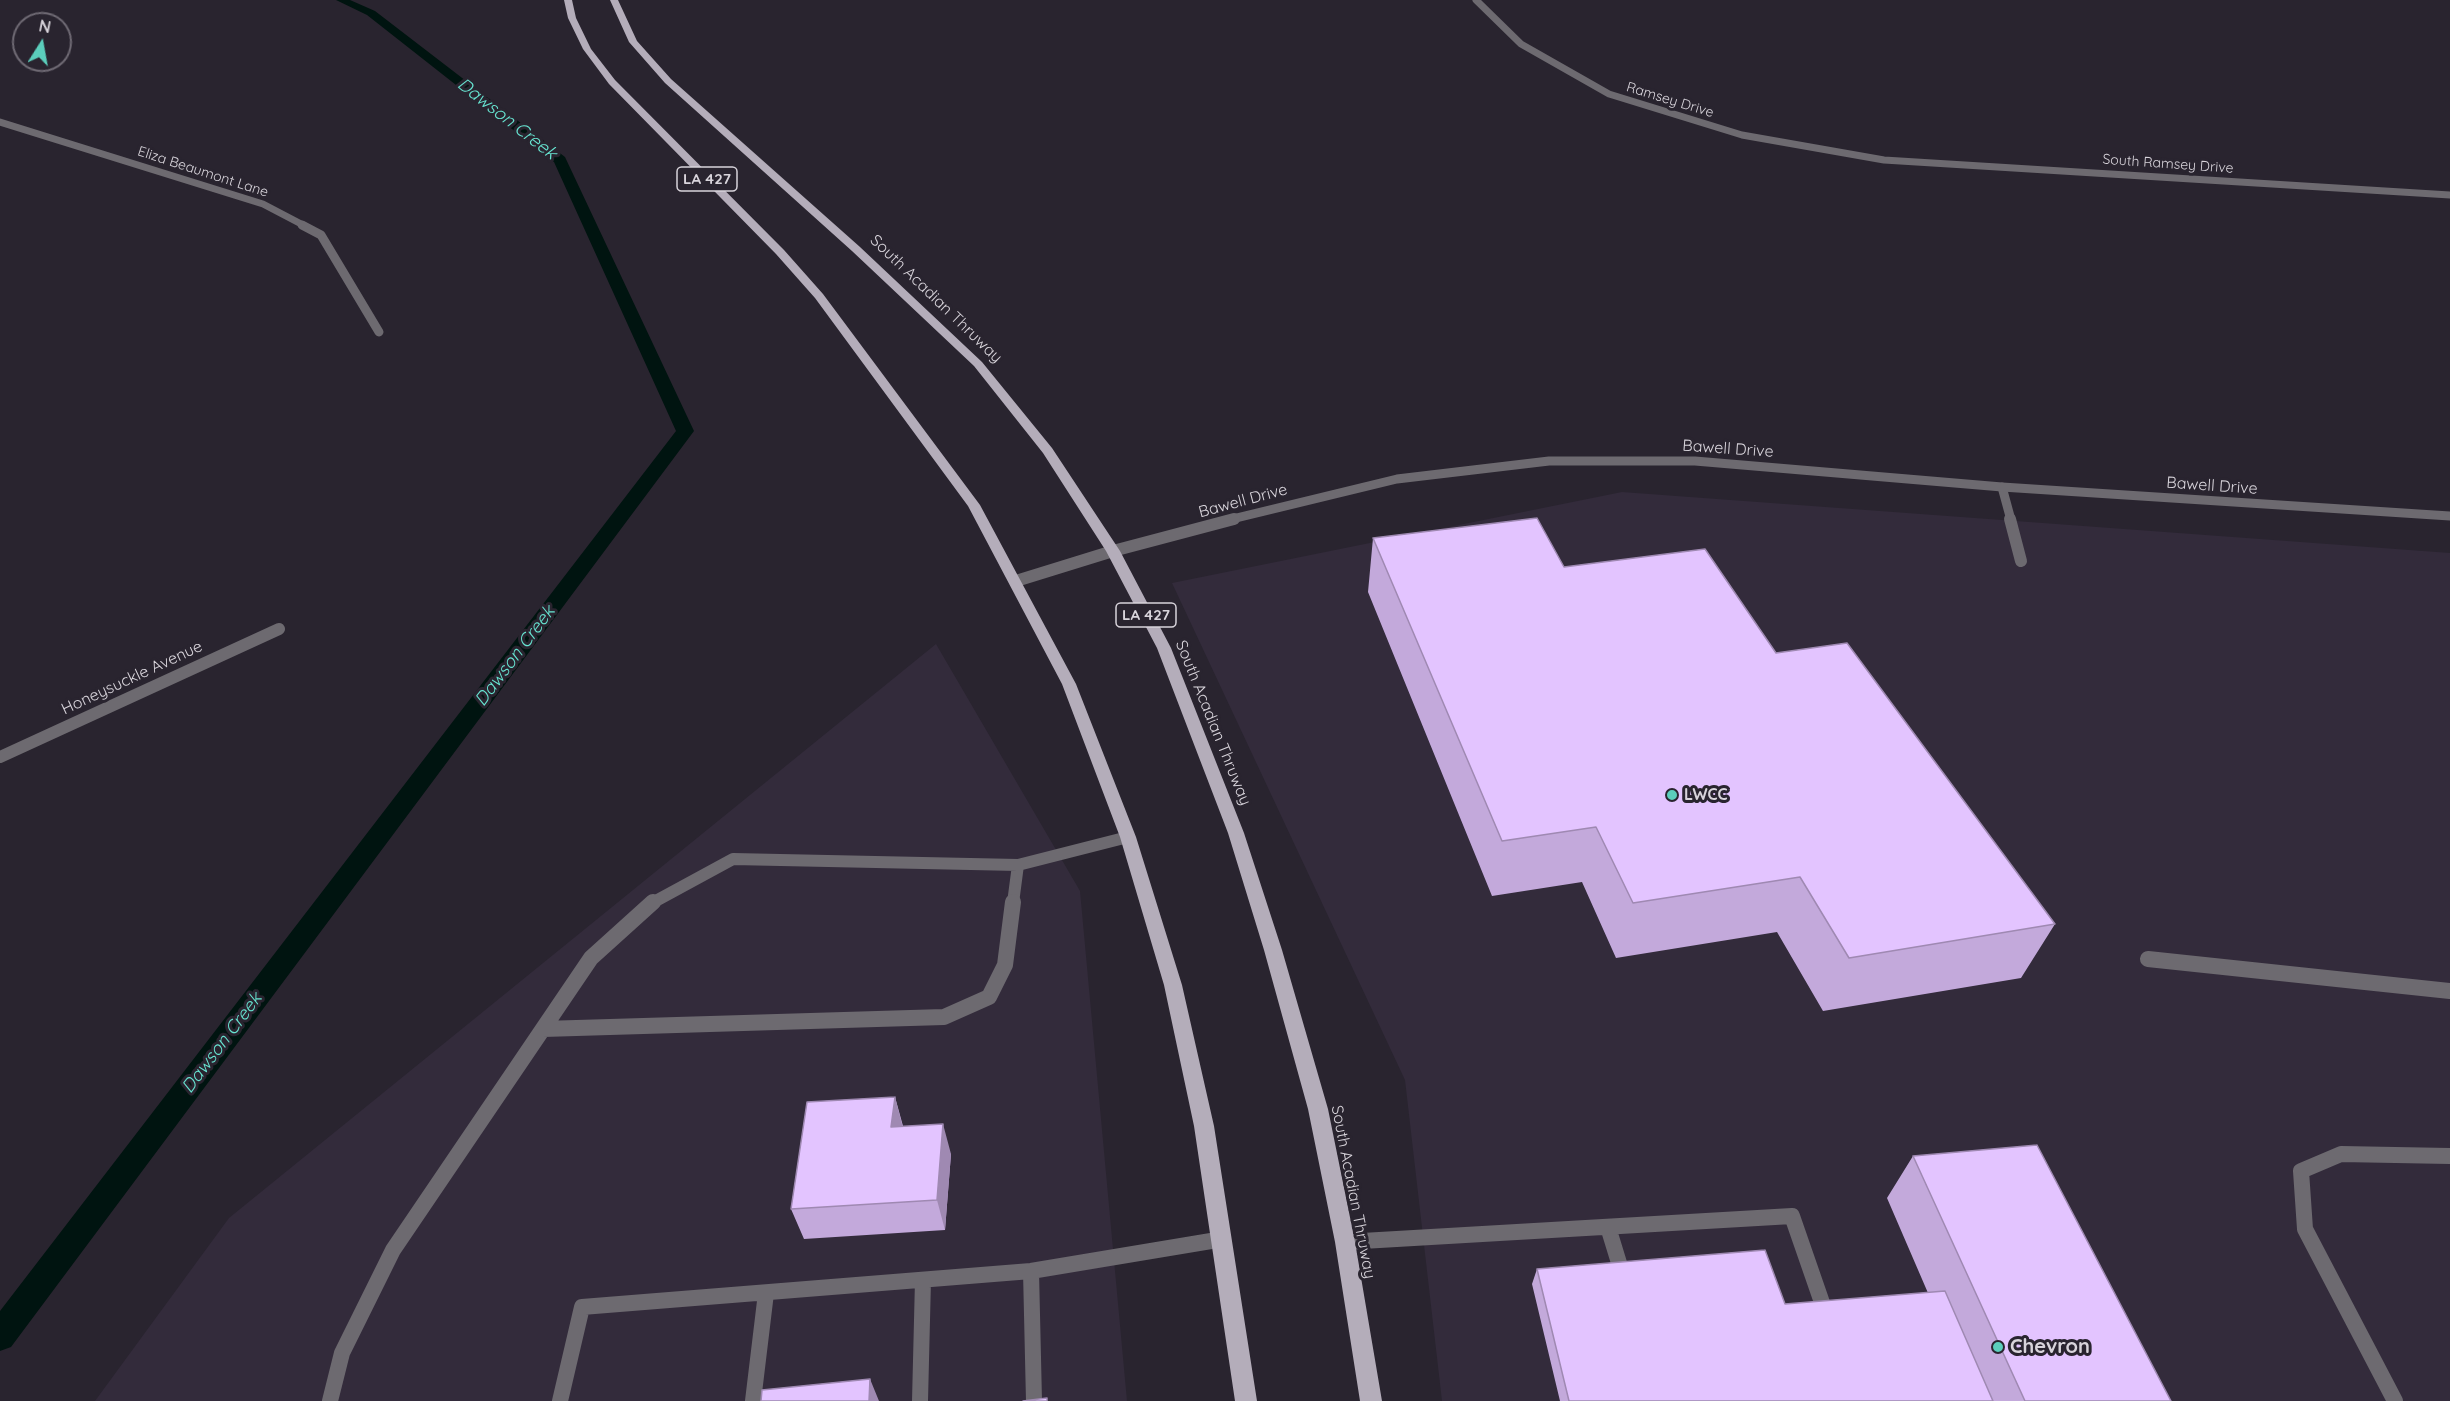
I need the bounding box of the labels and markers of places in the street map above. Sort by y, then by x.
place label: LWCC [1684,785,1728,805]
marker: LWCC [1665,788,1679,802]
place label: Chevron [2010,1335,2090,1359]
marker: Chevron [1991,1340,2005,1354]

